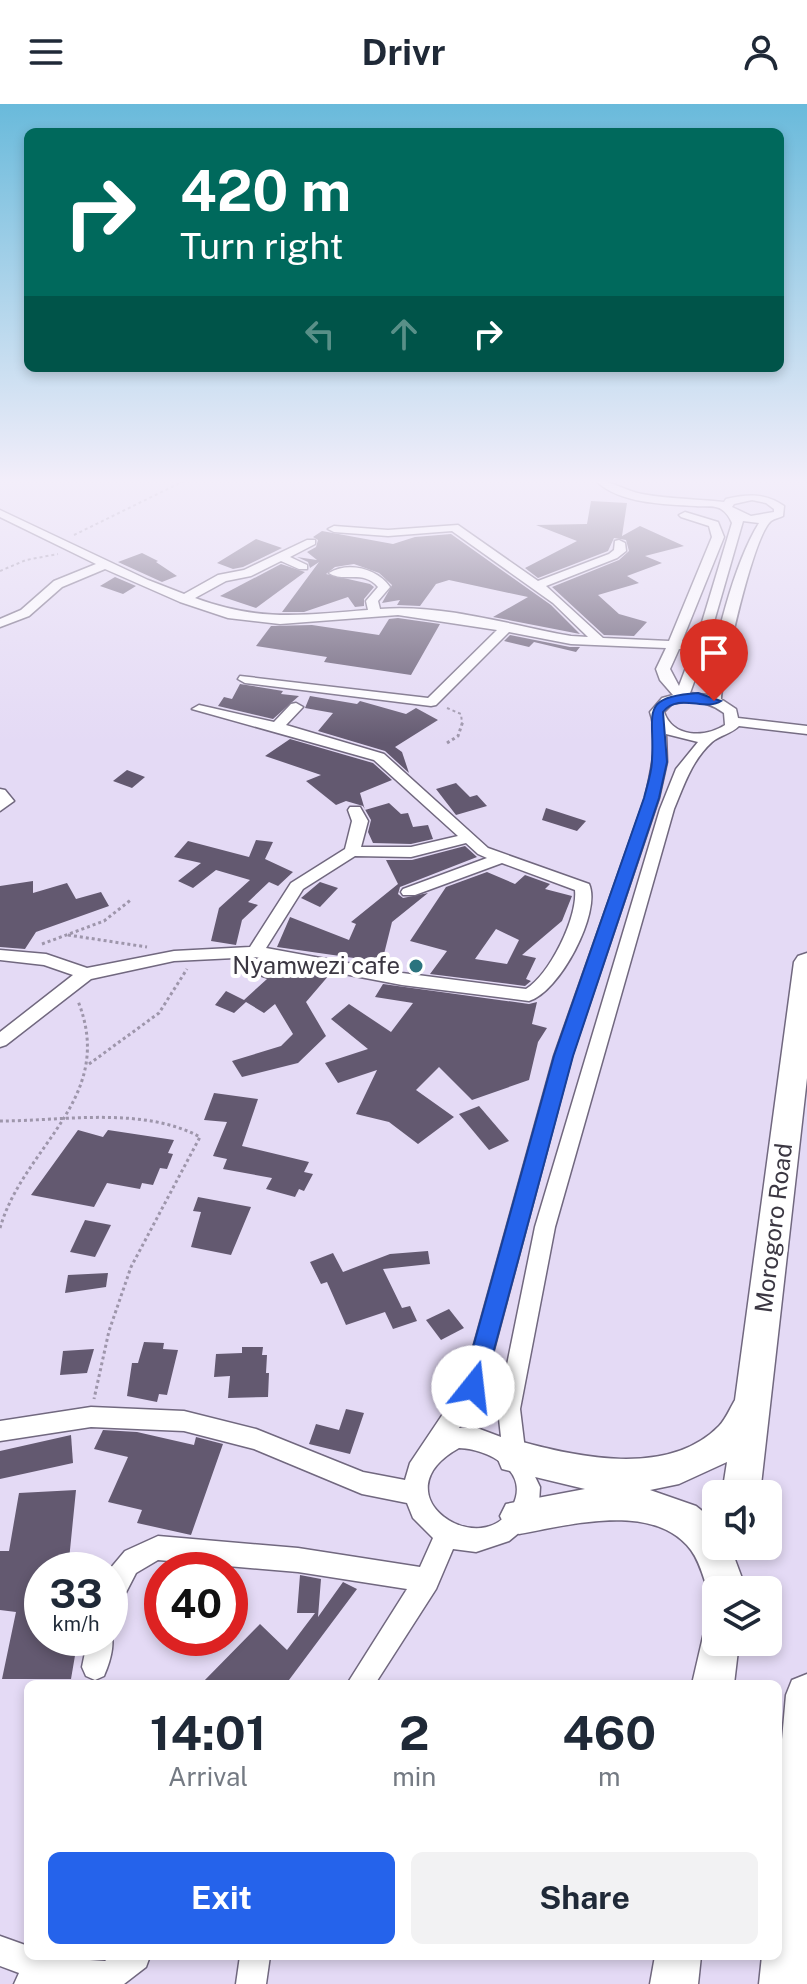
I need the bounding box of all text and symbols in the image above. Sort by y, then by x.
icon: menu [24,30,68,74]
icon: person [739,30,783,74]
text: Drivr [362,31,445,73]
text: 420 m [180,158,351,224]
icon: right [48,160,152,264]
text: Turn right [180,225,343,267]
icon: left [298,312,342,356]
icon: ahead [382,312,426,356]
icon: right [466,312,510,356]
pin [680,619,748,701]
icon: arrive [692,631,736,675]
place label: Nyamwezi cafe [232,951,400,979]
marker: Nyamwezi cafe [407,957,425,975]
street label: Morogoro Road [749,1141,797,1314]
position arrow [431,1345,515,1429]
map controls [702,1480,782,1656]
button: sound [702,1480,782,1560]
speed limit sign: 40 [144,1552,248,1656]
text: 33 [49,1570,103,1617]
button: layers [702,1576,782,1656]
text: km/h [52,1612,100,1636]
text: 14:01 [150,1704,266,1761]
text: 2 [399,1704,429,1761]
text: 460 [562,1704,656,1761]
text: Arrival [168,1761,248,1792]
text: min [392,1761,436,1792]
text: m [598,1761,620,1792]
button: Exit [48,1852,395,1944]
button: Share [411,1852,758,1944]

